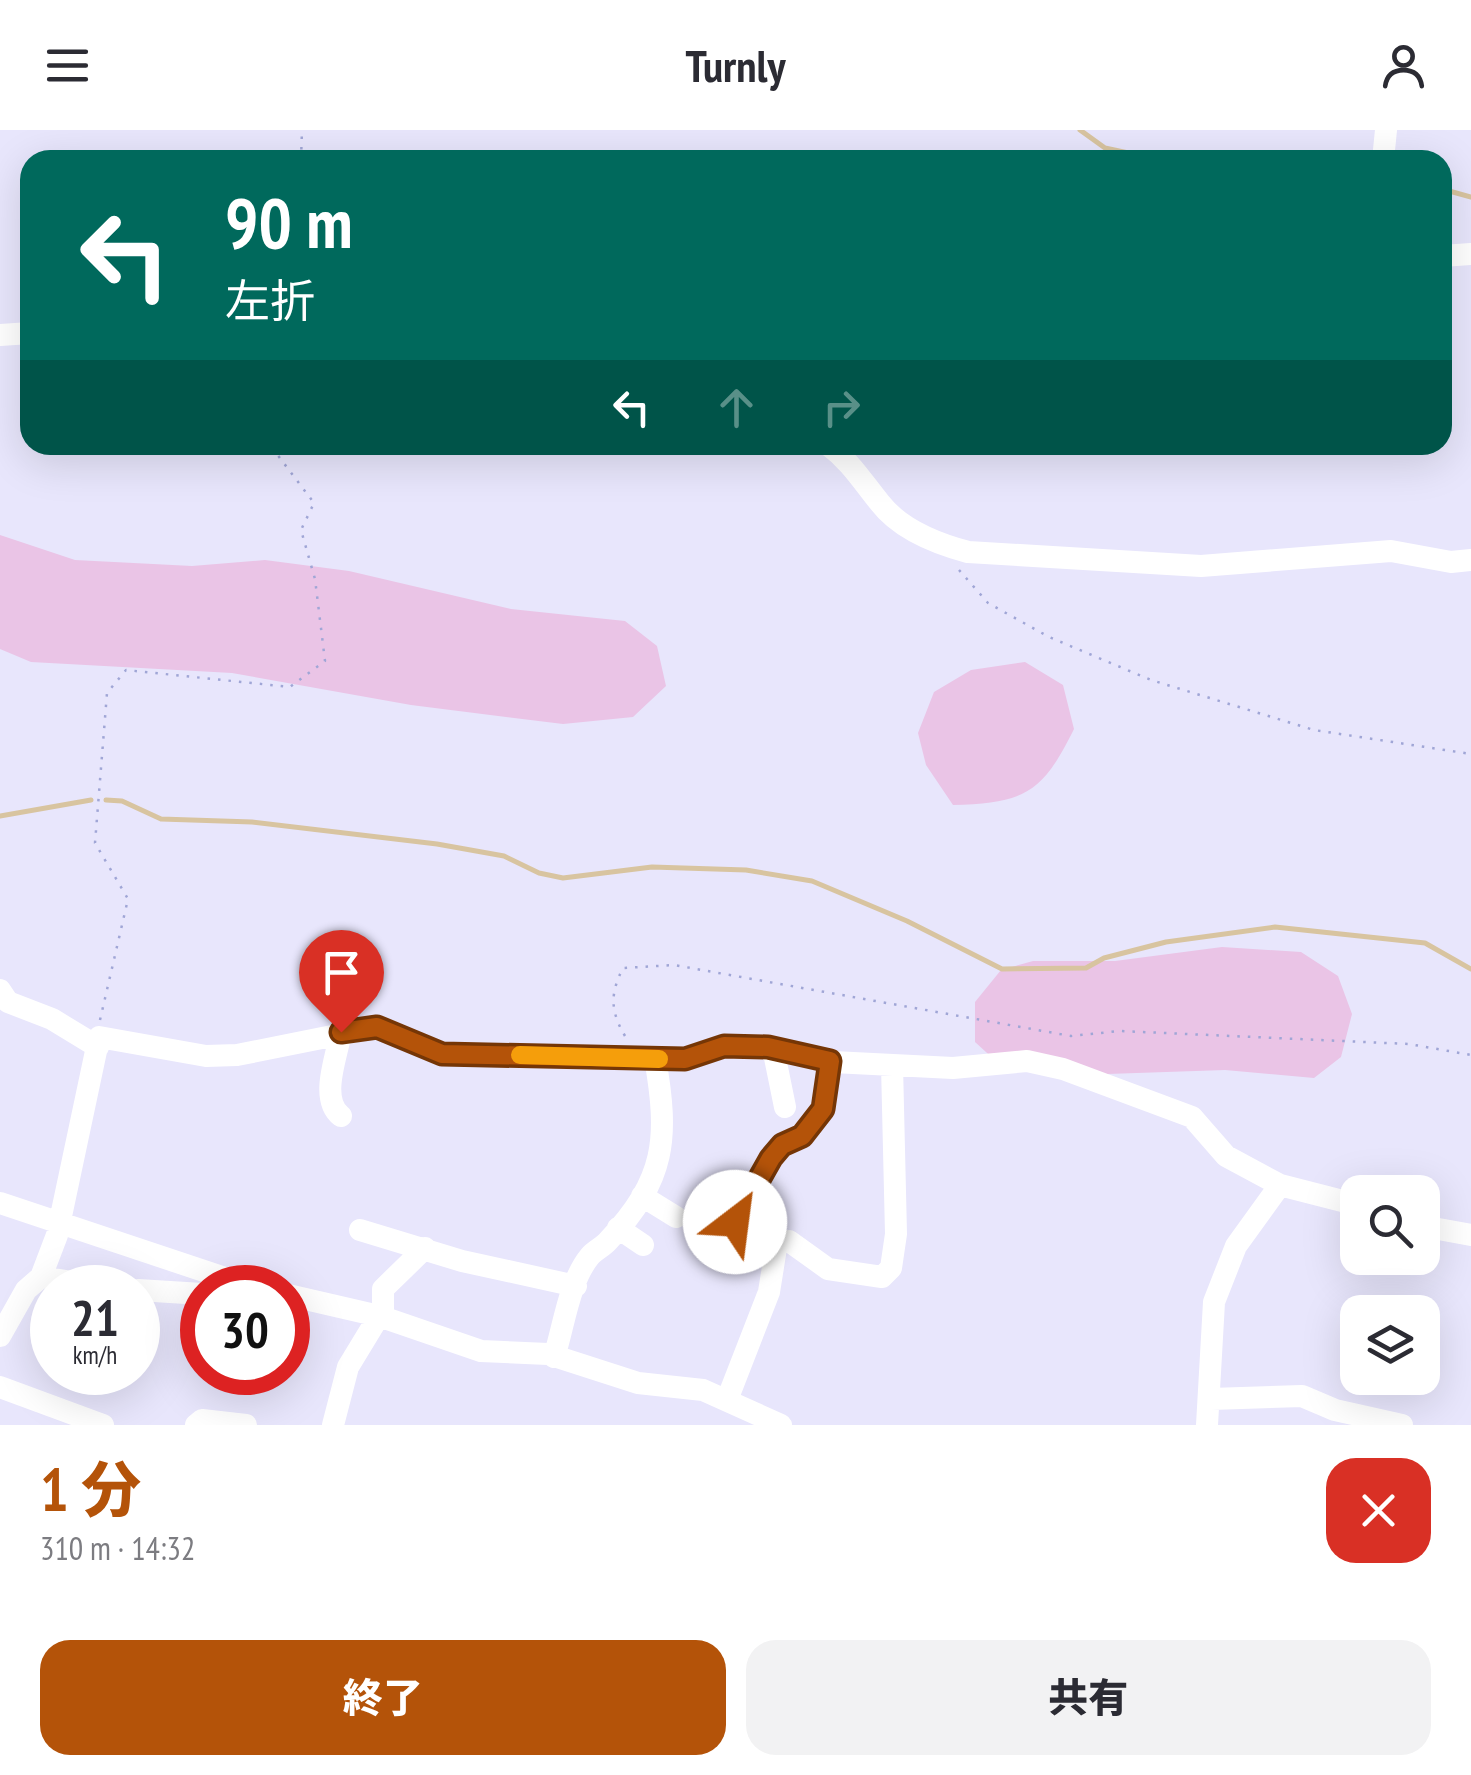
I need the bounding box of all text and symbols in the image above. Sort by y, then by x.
text: Turnly [686,36,785,94]
icon: menu [40,38,95,93]
icon: person [1376,38,1431,93]
text: 90 m [225,177,353,267]
icon: left [60,190,190,320]
text: 左折 [225,271,315,329]
icon: left [604,380,659,435]
icon: ahead [709,380,764,435]
icon: right [814,380,869,435]
pin [299,930,384,1033]
icon: arrive [314,945,369,1000]
position arrow [683,1170,787,1274]
map controls [1340,1175,1440,1395]
button: search [1340,1175,1440,1275]
speed limit sign: 30 [180,1265,310,1395]
text: 21 [71,1285,119,1350]
button: layers [1340,1295,1440,1395]
text: km/h [73,1339,117,1371]
text: 1 分 [40,1450,141,1528]
button: close [1326,1458,1431,1563]
text: 310 m · 14:32 [40,1527,195,1569]
button: 終了 [40,1640,726,1755]
button: 共有 [746,1640,1431,1755]

